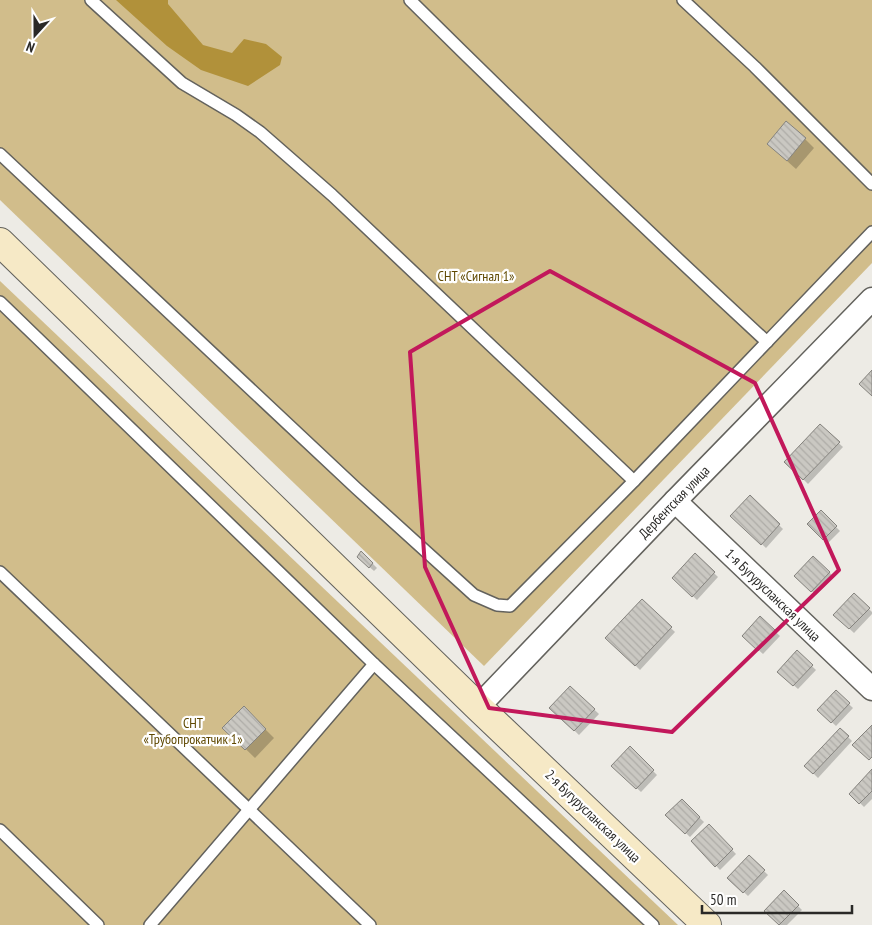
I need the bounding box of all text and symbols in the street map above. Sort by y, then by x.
north arrow [10,10,60,60]
text: N [24,37,37,57]
park label: СНТ «Сигнал 1» [438,267,514,285]
street label: Дербентская улица [635,462,713,542]
street label: 1-я Бугурусланская улица [721,545,825,645]
park label: СНТ «Трубопрокатчик 1» [143,714,243,748]
street label: 2-я Бугурусланская улица [541,766,645,866]
scale bar [702,882,852,914]
text: 50 m [710,890,736,909]

